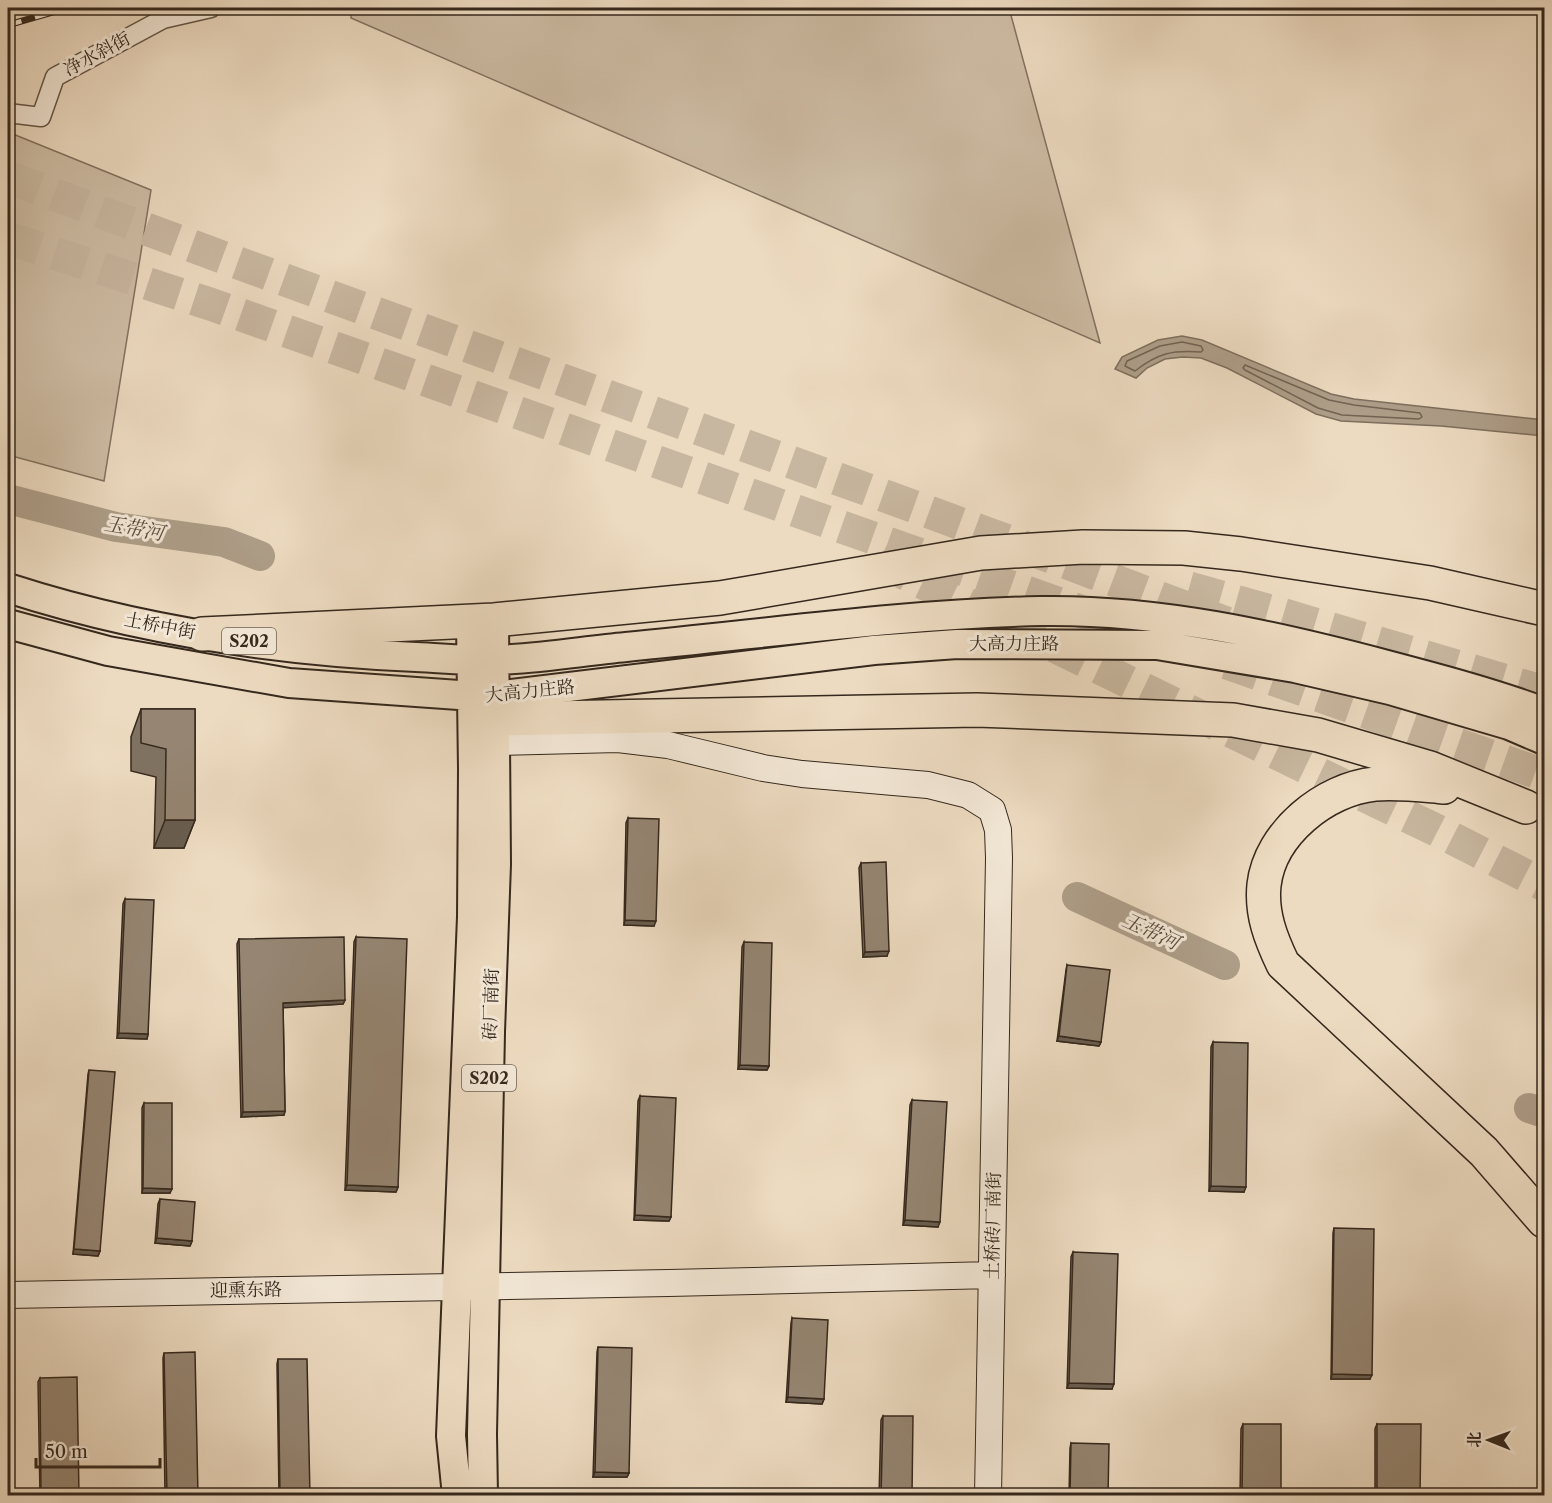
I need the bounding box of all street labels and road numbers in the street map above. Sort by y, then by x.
street label: 净水斜街 [60,27,134,81]
street label: 土桥中街 [123,608,197,644]
road number: S202 [222,628,276,654]
street label: 大高力庄路 [969,633,1059,655]
street label: 大高力庄路 [484,675,576,707]
street label: 砖厂南街 [479,968,503,1040]
road number: S202 [462,1065,516,1091]
street label: 土桥砖厂南街 [981,1172,1005,1280]
street label: 迎熏东路 [210,1278,282,1302]

